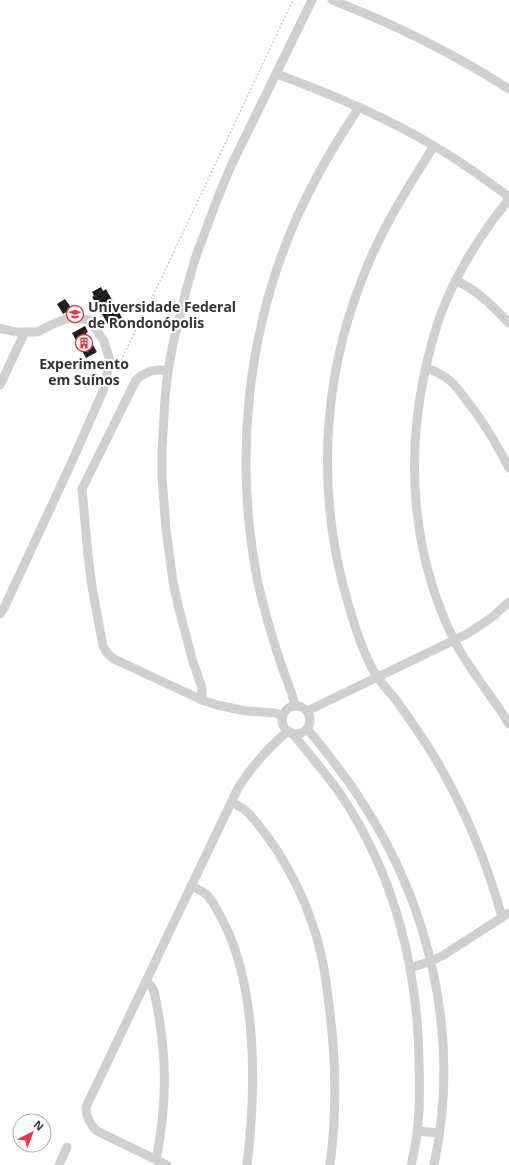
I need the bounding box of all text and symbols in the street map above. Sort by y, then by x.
place label: Universidade Federal de Rondonópolis [88,297,236,332]
school or university icon: Universidade Federal de Rondonópolis [65,304,85,324]
building icon: Experimento em Suínos [74,333,94,353]
place label: Experimento em Suínos [39,354,129,389]
north arrow [12,1113,52,1153]
text: N [31,1117,47,1134]

